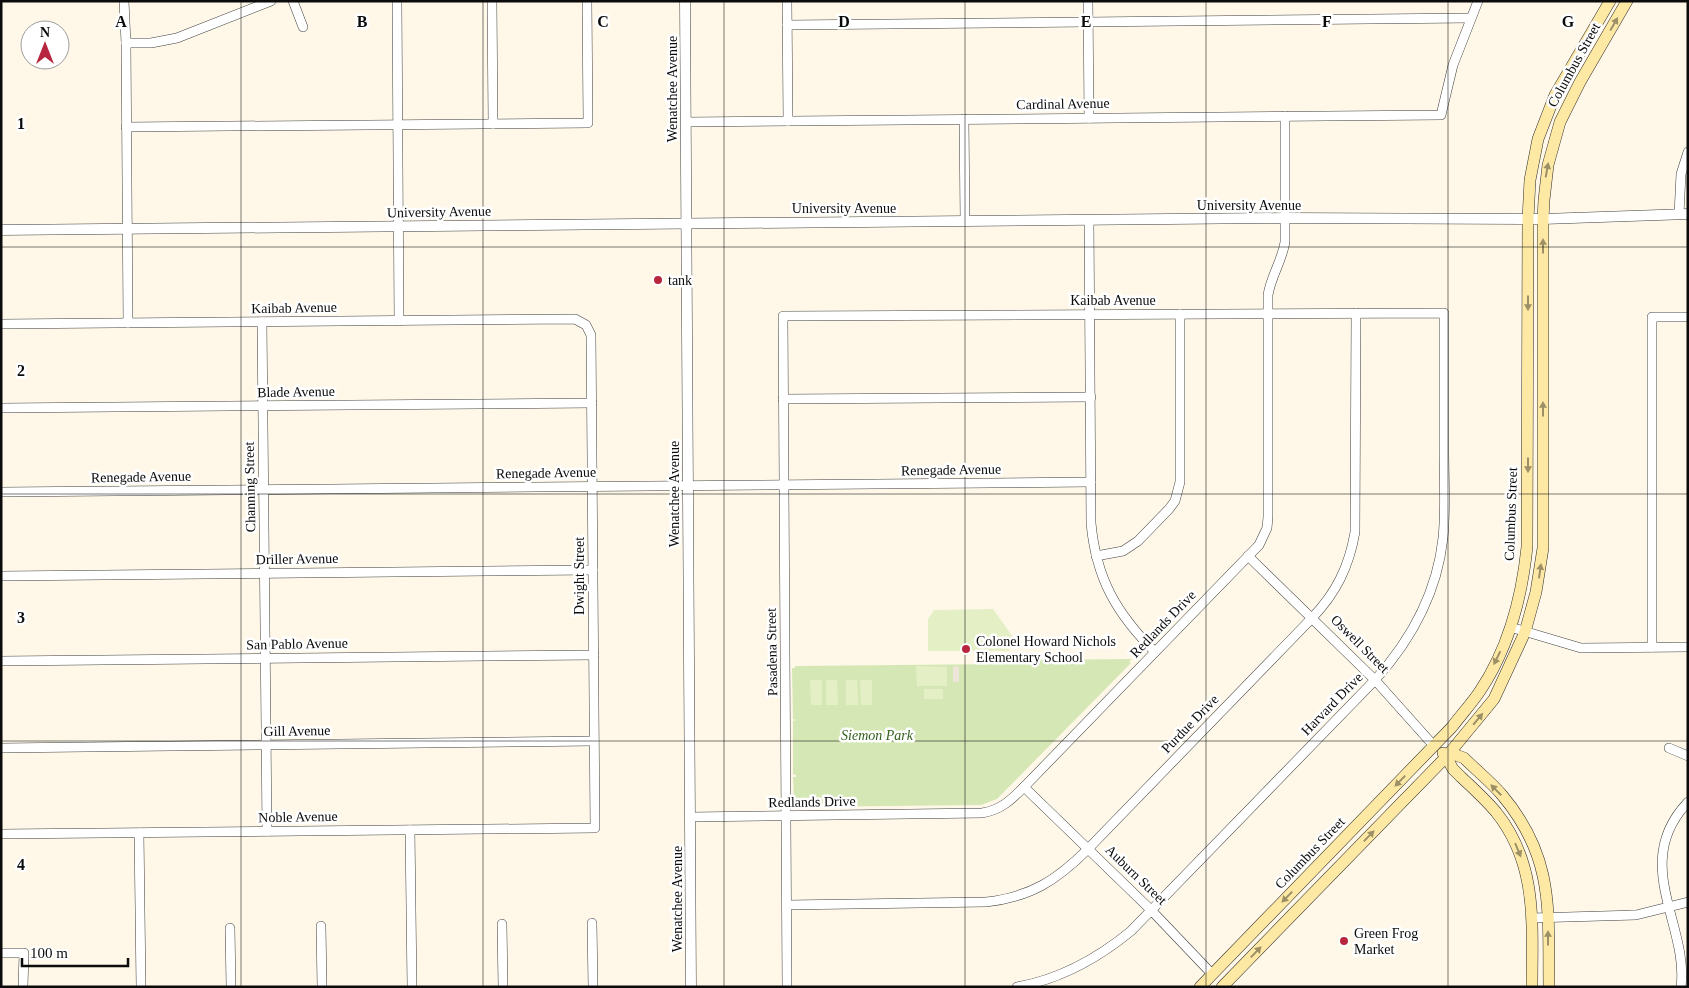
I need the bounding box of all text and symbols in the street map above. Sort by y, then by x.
text: A [115,13,127,30]
text: B [357,13,368,30]
text: C [597,13,609,30]
text: D [838,13,850,30]
text: E [1081,13,1091,30]
text: F [1322,13,1332,30]
text: G [1562,13,1575,30]
one-way arrow [1610,17,1619,31]
north arrow [20,20,70,70]
street label: Columbus Street [1545,20,1603,110]
text: N [40,25,50,40]
street label: Wenatchee Avenue [665,36,680,142]
street label: Cardinal Avenue [1016,96,1110,112]
text: 1 [17,115,25,132]
one-way arrow [1544,162,1552,178]
street label: University Avenue [1197,198,1301,213]
street label: University Avenue [792,201,896,216]
street label: University Avenue [387,204,491,220]
one-way arrow [1539,238,1547,254]
place label: tank [668,273,692,288]
marker: tank [652,274,664,286]
street label: Kaibab Avenue [1070,293,1156,308]
one-way arrow [1524,295,1532,311]
street label: Kaibab Avenue [251,300,337,316]
text: 2 [17,362,25,379]
street label: Blade Avenue [257,384,335,400]
one-way arrow [1539,400,1547,416]
street label: Channing Street [242,441,258,532]
street label: Wenatchee Avenue [667,441,682,547]
one-way arrow [1524,458,1532,474]
street label: Renegade Avenue [901,462,1001,478]
street label: Renegade Avenue [496,465,596,481]
street label: Columbus Street [1502,467,1520,561]
street label: Renegade Avenue [91,469,191,485]
street label: Dwight Street [572,537,587,615]
street label: Driller Avenue [256,551,338,567]
one-way arrow [1536,563,1544,579]
street label: Redlands Drive [1127,587,1199,661]
street label: Pasadena Street [764,608,780,696]
text: 3 [17,609,25,626]
street label: Oswell Street [1328,612,1392,676]
place label: Colonel Howard Nichols Elementary School [976,634,1116,665]
street label: San Pablo Avenue [246,636,348,652]
marker: Colonel Howard Nichols Elementary School [960,643,972,655]
one-way arrow [1493,651,1501,665]
street label: Harvard Drive [1298,670,1366,738]
street label: Purdue Drive [1159,692,1221,756]
one-way arrow [1473,713,1484,726]
street label: Gill Avenue [263,723,331,739]
park label: Siemon Park [841,728,914,743]
one-way arrow [1394,775,1406,787]
one-way arrow [1490,784,1502,796]
street label: Redlands Drive [768,794,856,810]
street label: Noble Avenue [258,809,338,825]
street label: Columbus Street [1272,814,1348,892]
one-way arrow [1363,830,1375,842]
street label: Auburn Street [1102,842,1170,908]
one-way arrow [1515,843,1523,857]
street label: Wenatchee Avenue [670,846,685,952]
text: 4 [17,856,25,873]
one-way arrow [1281,891,1293,903]
place label: Green Frog Market [1354,926,1418,957]
one-way arrow [1544,930,1552,946]
marker: Green Frog Market [1338,935,1350,947]
scale bar [22,936,129,968]
text: 100 m [30,945,68,961]
one-way arrow [1249,946,1261,958]

